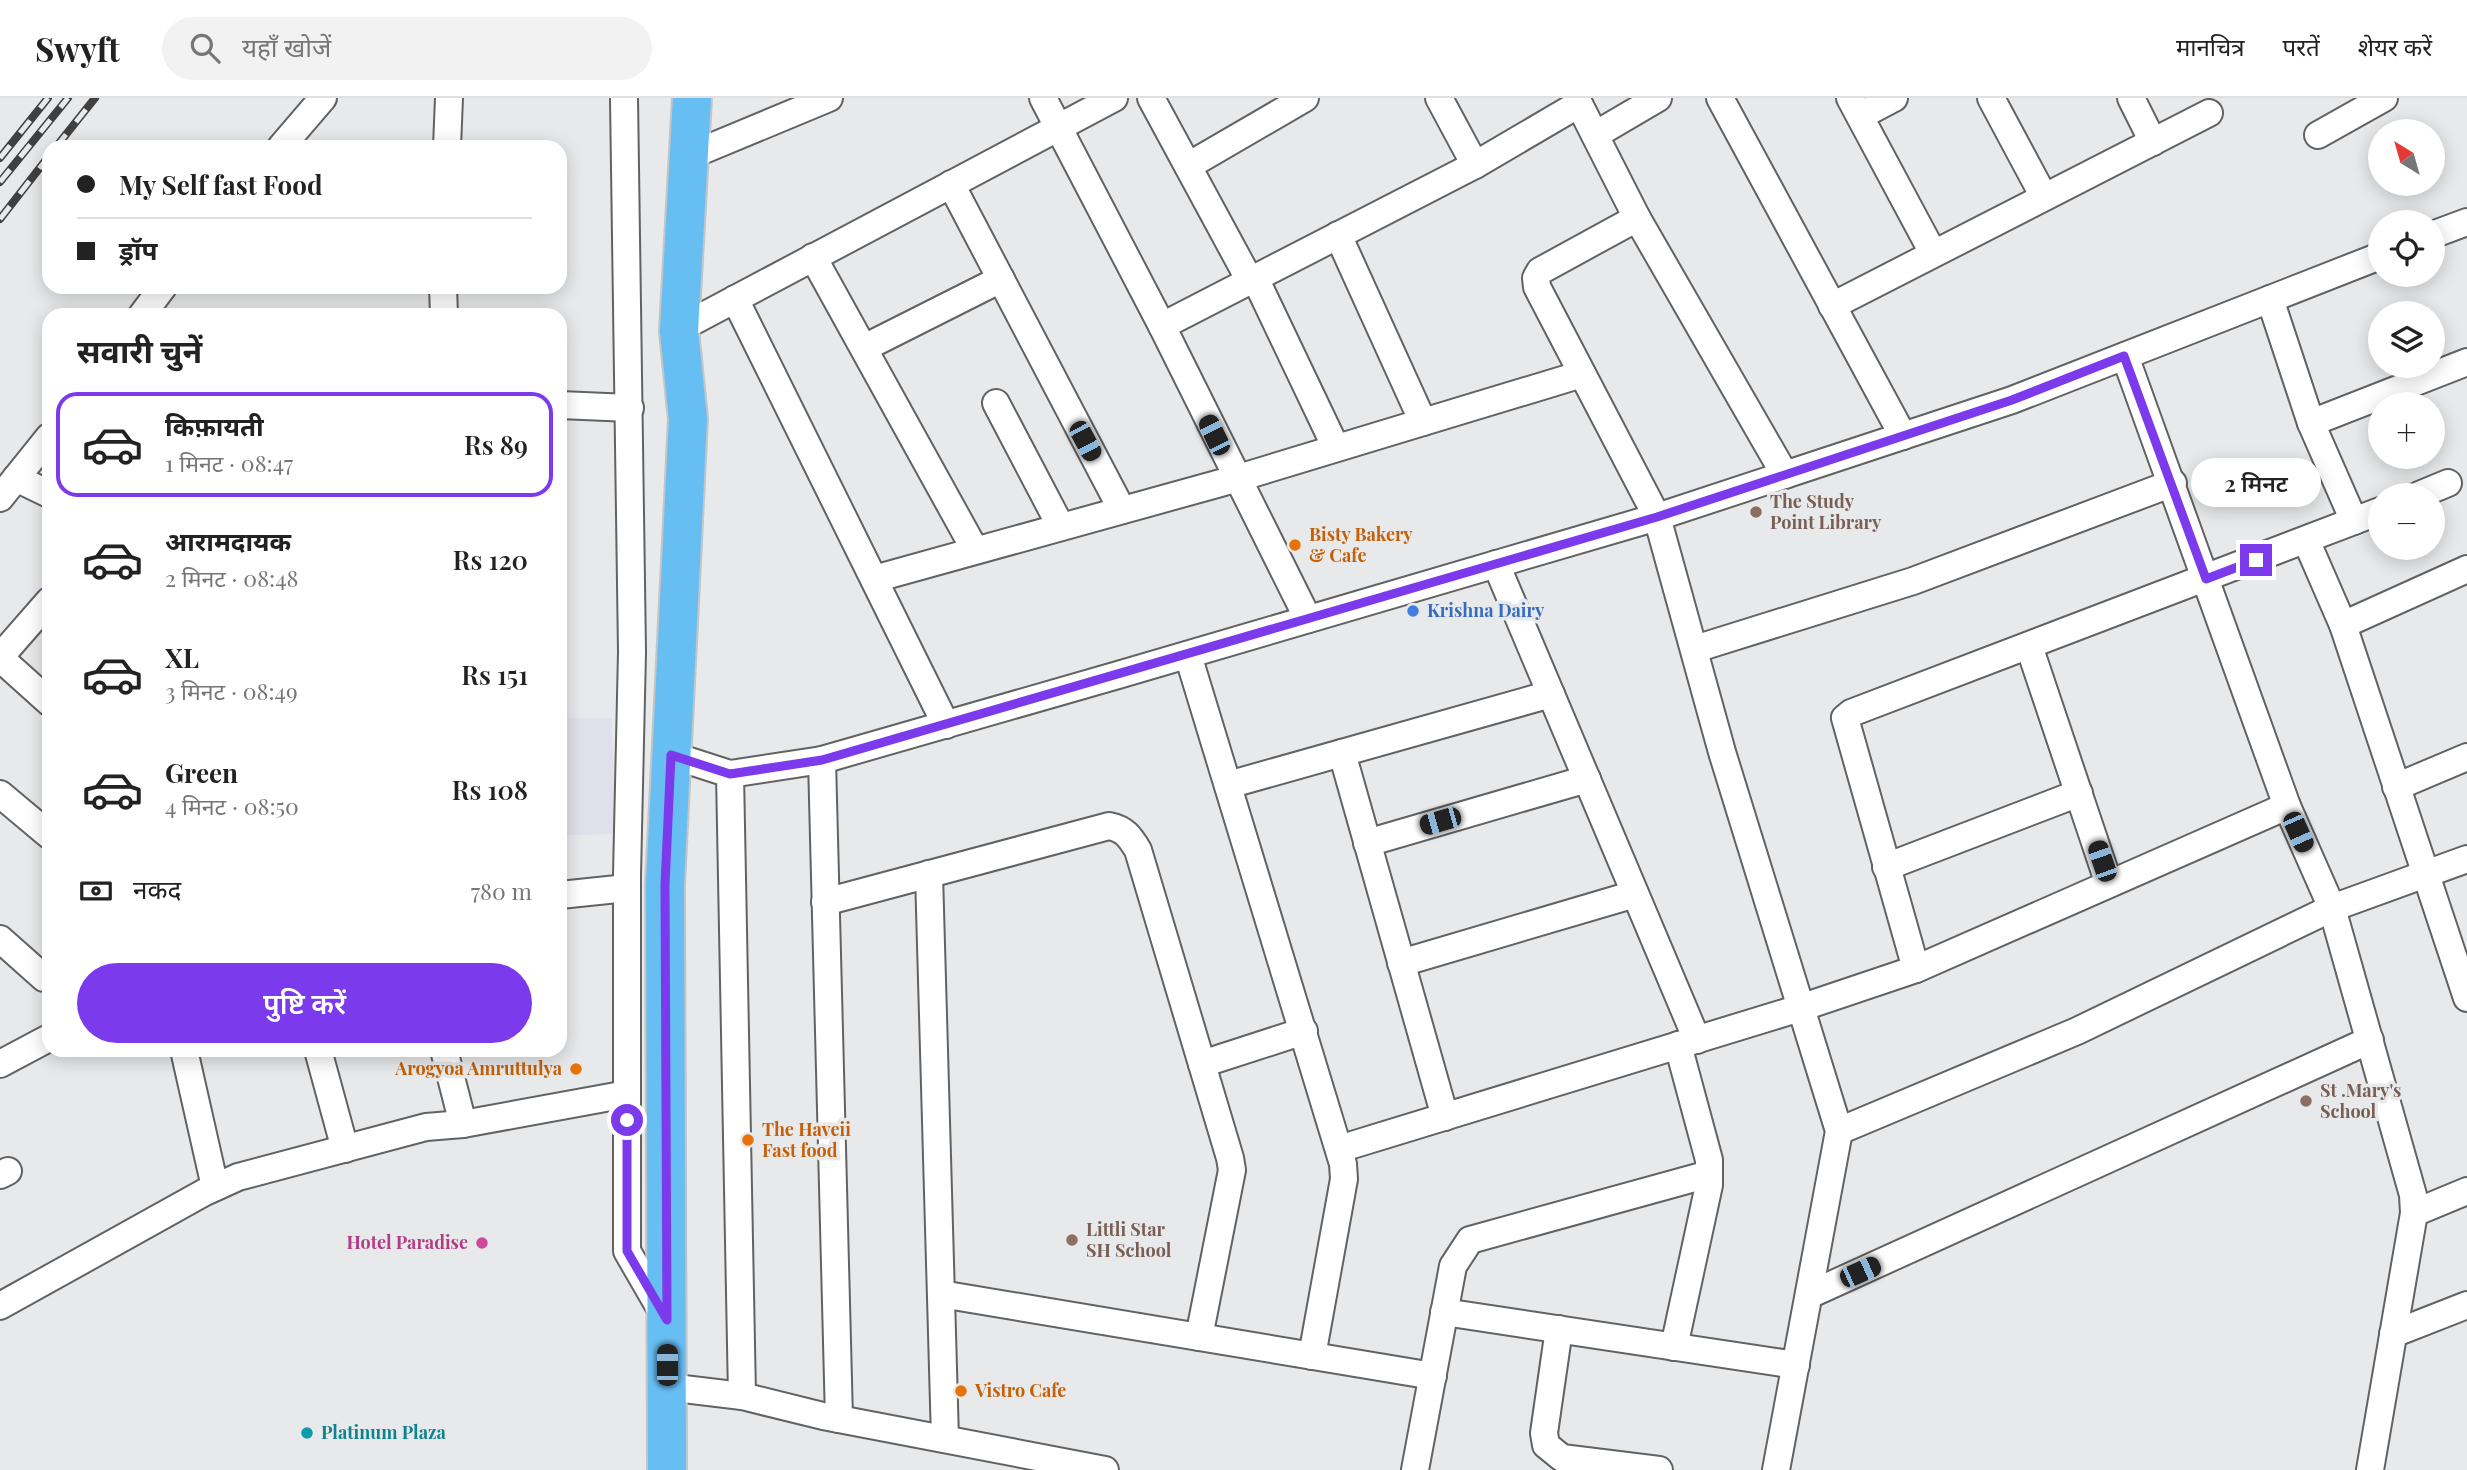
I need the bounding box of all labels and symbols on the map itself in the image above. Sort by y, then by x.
north arrow [2368,119,2445,196]
car [1196,412,1233,458]
car [1066,418,1105,464]
callout: 2 मिनट [2191,458,2321,508]
place label: The Study Point Library [1770,489,1882,534]
marker: The Study Point Library [1748,504,1764,520]
place label: Bisty Bakery & Cafe [1309,522,1413,567]
marker: Bisty Bakery & Cafe [1287,537,1303,553]
route end [2240,544,2272,576]
place label: Krishna Dairy [1427,598,1545,622]
marker: Krishna Dairy [1405,603,1421,619]
car [1417,805,1464,837]
car [2280,809,2317,855]
car [2086,838,2119,884]
place label: Arogyoa Amruttulya [394,1056,563,1080]
marker: Arogyoa Amruttulya [568,1061,584,1077]
place label: St .Mary's School [2320,1078,2401,1123]
marker: St .Mary's School [2298,1093,2314,1109]
route start [611,1104,643,1136]
place label: The Haveii Fast food [762,1117,851,1162]
marker: The Haveii Fast food [740,1132,756,1148]
place label: Littli Star SH School [1086,1217,1172,1262]
place label: Hotel Paradise [346,1230,468,1254]
marker: Littli Star SH School [1064,1232,1080,1248]
marker: Hotel Paradise [474,1235,490,1251]
car [1837,1254,1884,1290]
car [657,1344,678,1386]
place label: Vistro Cafe [974,1378,1066,1402]
marker: Vistro Cafe [953,1383,969,1399]
place label: Platinum Plaza [321,1420,447,1444]
marker: Platinum Plaza [299,1425,315,1441]

